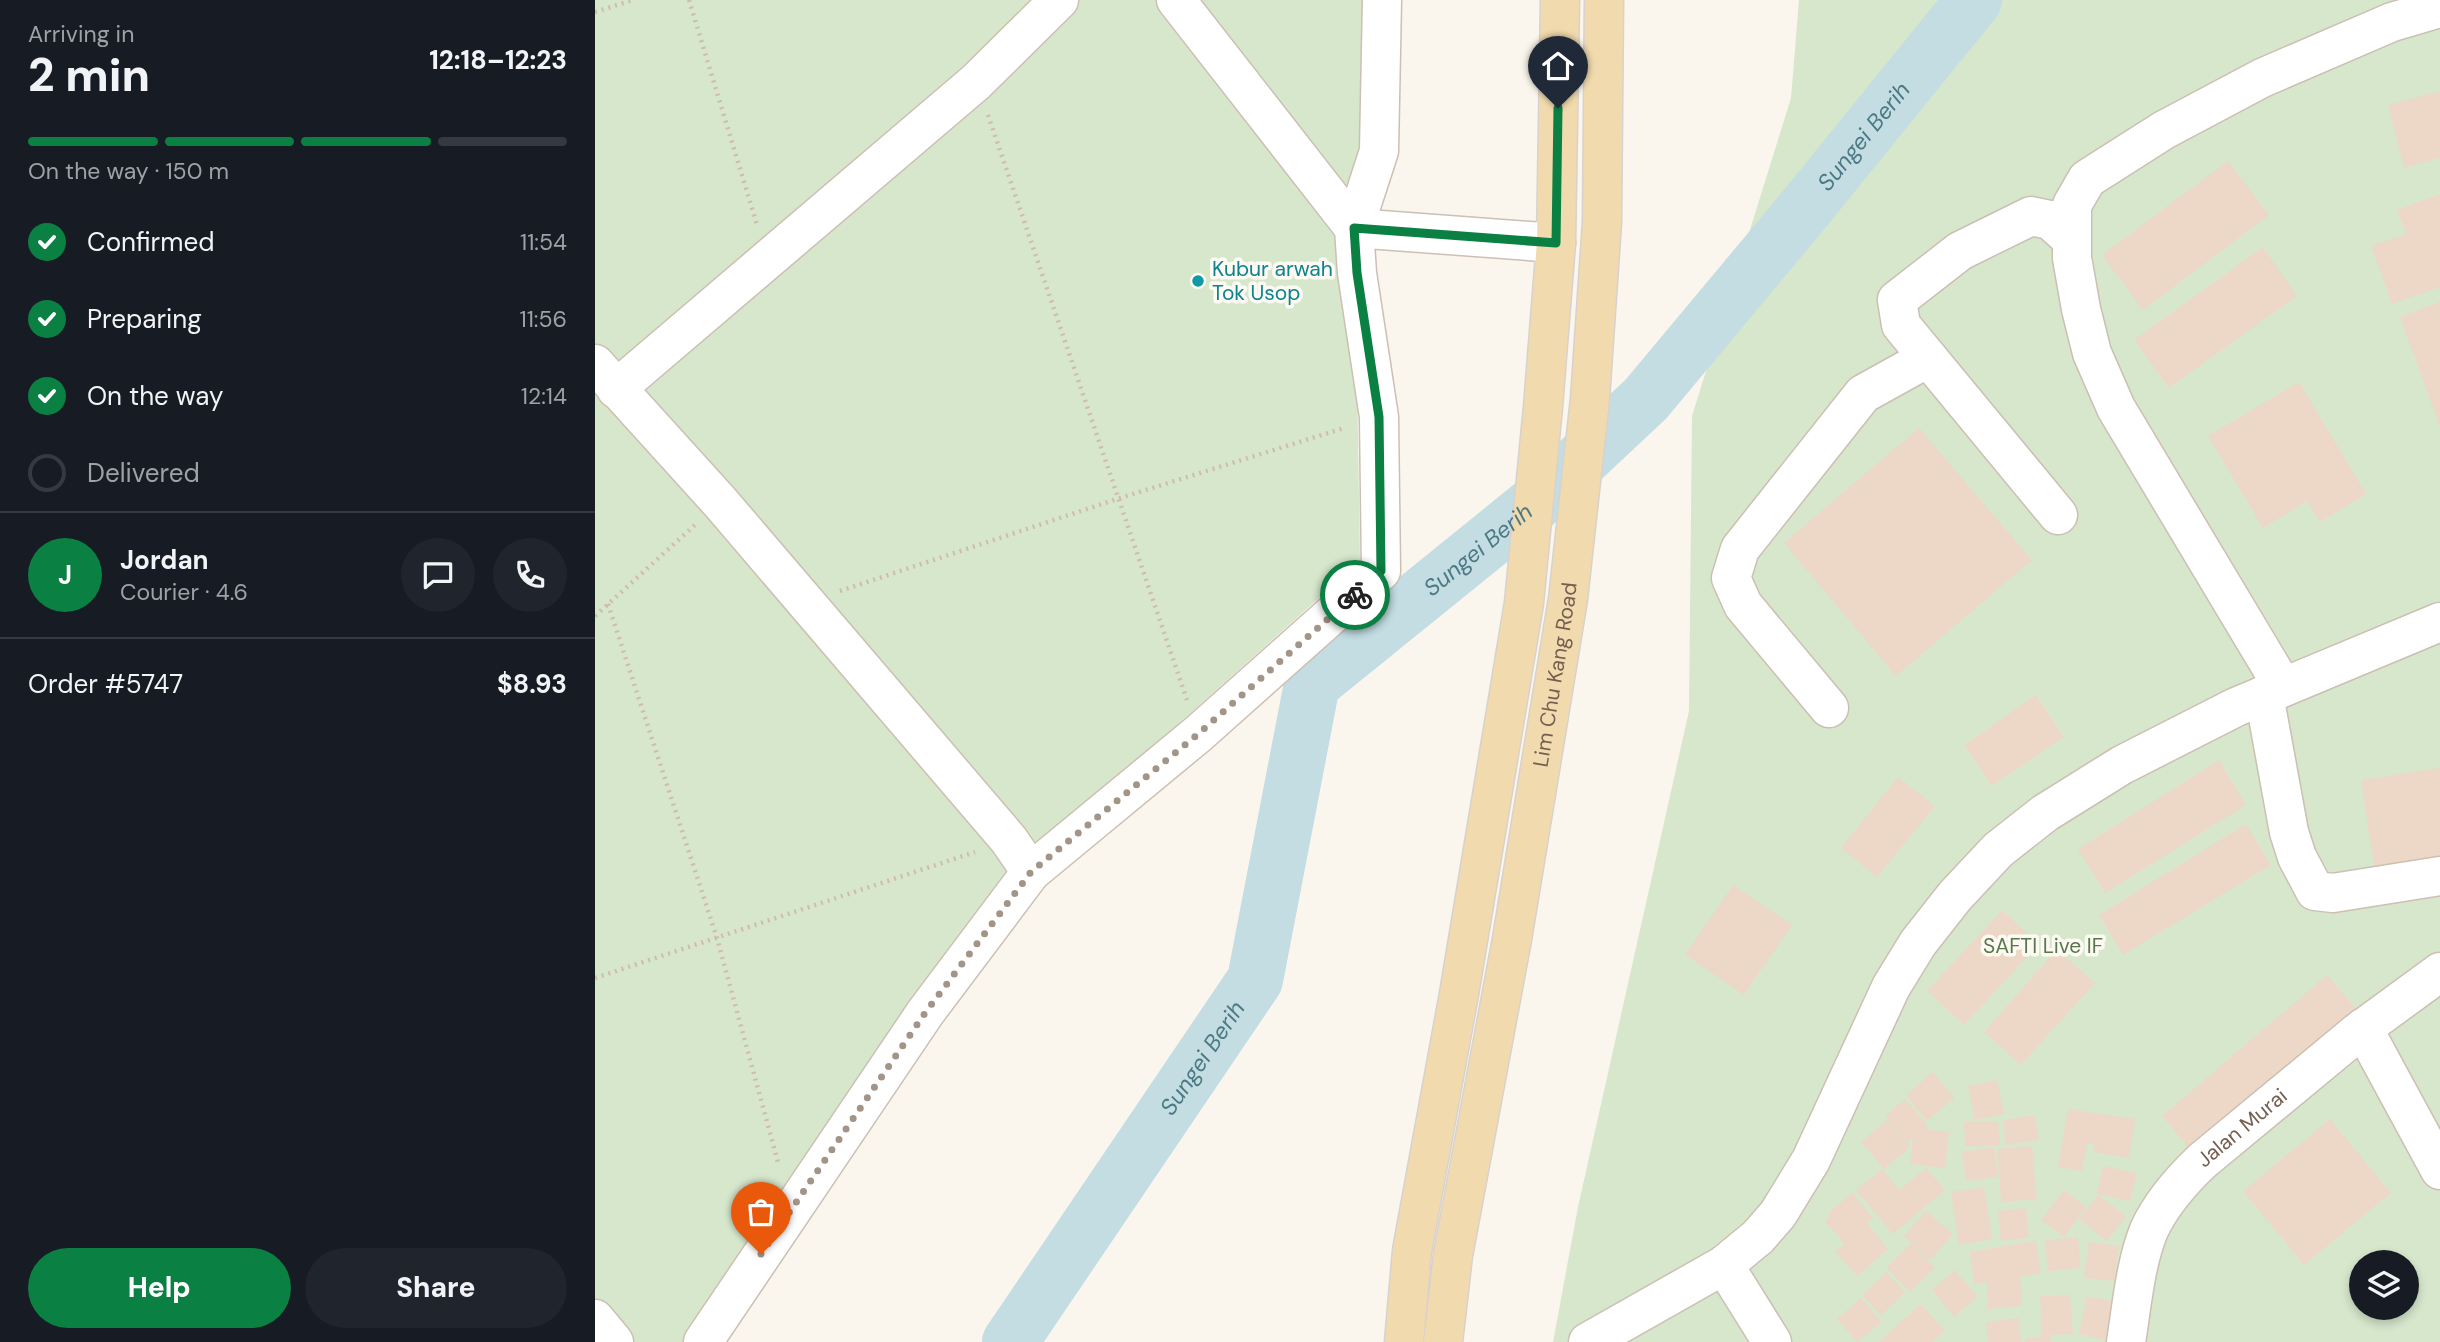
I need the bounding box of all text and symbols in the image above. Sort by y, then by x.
text: Arriving in [28,19,134,49]
pin [1528,36,1588,108]
text: 12:18–12:23 [429,43,567,77]
text: 2 min [28,45,150,105]
icon: home [1539,47,1577,85]
water label: Sungei Berih [1810,76,1917,197]
text: On the way · 150 m [28,156,229,186]
icon: check [28,223,66,261]
text: Confirmed [87,225,214,259]
text: 11:54 [520,227,567,257]
place label: Kubur arwah Tok Usop [1212,255,1333,307]
marker: Kubur arwah Tok Usop [1190,273,1206,289]
icon: check [28,300,66,338]
text: Preparing [87,302,202,336]
text: 11:56 [520,304,567,334]
icon: check [28,377,66,415]
text: On the way [87,379,223,413]
text: 12:14 [521,381,567,411]
text: Delivered [87,456,200,490]
water label: Sungei Berih [1417,497,1538,603]
button: chat [401,538,475,612]
button: phone [493,538,567,612]
text: Jordan [120,543,209,577]
text: J [58,558,72,592]
courier [1320,560,1390,630]
icon: bike [1336,576,1374,614]
text: Courier · 4.6 [120,577,248,607]
street label: Lim Chu Kang Road [1527,581,1584,769]
text: Order #5747 [28,667,183,701]
text: $8.93 [497,667,567,701]
park label: SAFTI Live IF [1983,932,2103,960]
water label: Sungei Berih [1153,995,1252,1121]
street label: Jalan Murai [2191,1082,2293,1174]
pin [731,1182,791,1254]
icon: bag [742,1193,780,1231]
button: Help [28,1248,291,1328]
button: Share [305,1248,567,1328]
map controls [2349,1250,2419,1320]
button: layers [2349,1250,2419,1320]

